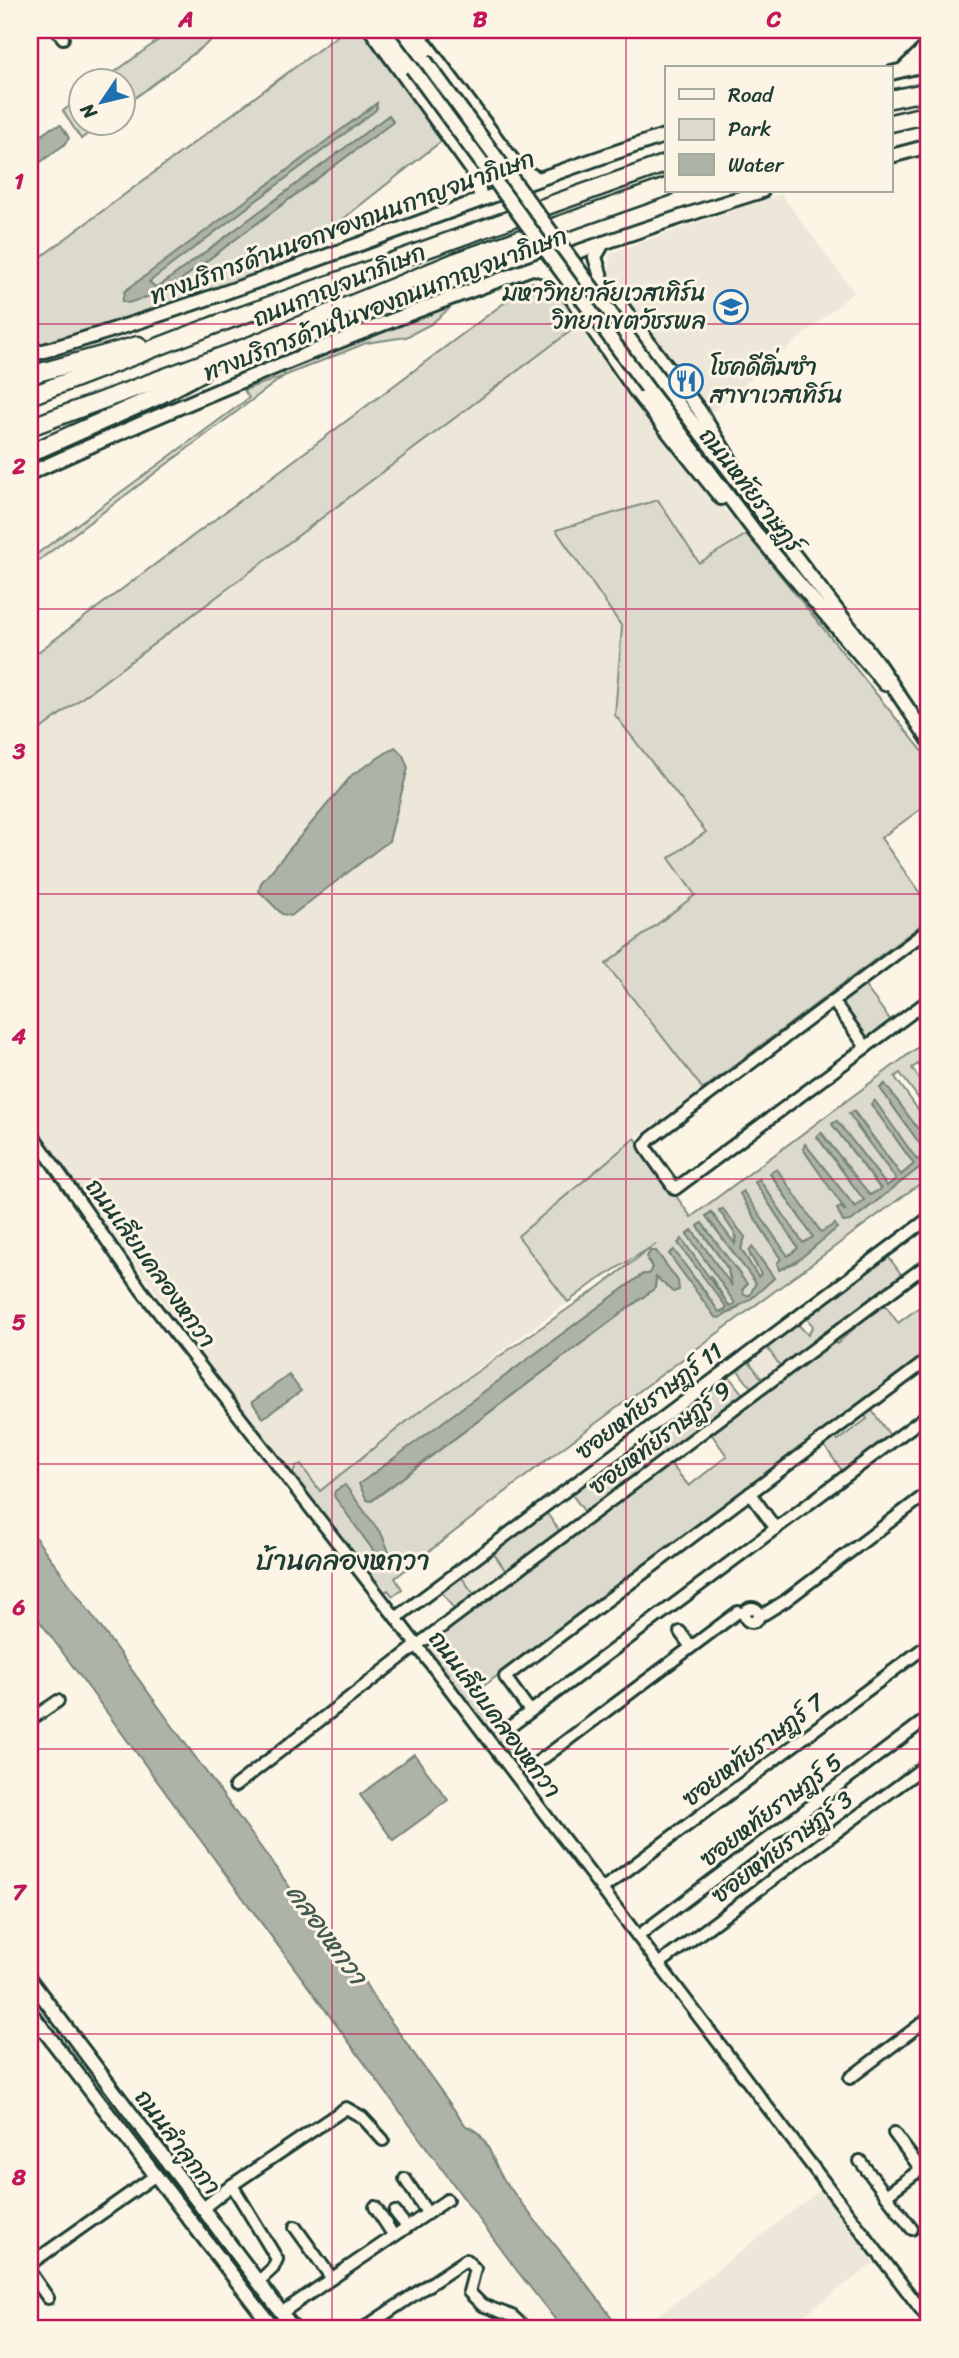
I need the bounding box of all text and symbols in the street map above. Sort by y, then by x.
text: A [177,0,194,40]
text: B [473,0,488,40]
text: C [766,0,782,40]
north arrow [66,66,136,136]
legend [665,66,892,192]
text: Road [728,76,775,114]
text: N [71,96,106,127]
text: Park [728,110,771,148]
street label: ทางบริการด้านนอกของถนนกาญจนาภิเษก [146,144,538,310]
text: Water [728,146,785,184]
text: 1 [14,161,24,202]
street label: ทางบริการด้านในของถนนกาญจนาภิเษก [197,215,573,393]
street label: ถนนกาญจนาภิเษก [249,237,429,333]
place label: มหาวิทยาลัยเวสเทิร์น วิทยาเขตวัชรพล [502,272,706,342]
school or university icon: มหาวิทยาลัยเวสเทิร์น วิทยาเขตวัชรพล [712,288,750,326]
place label: โชคดีติ่มซำ สาขาเวสเทิร์น [709,346,843,416]
restaurant icon: โชคดีติ่มซำ สาขาเวสเทิร์น [667,362,705,400]
street label: ถนนหทัยราษฎร์ [688,418,816,566]
text: 2 [11,446,26,487]
text: 3 [12,731,26,772]
text: 4 [11,1016,27,1057]
street label: ถนนเลียบคลองหกวา [74,1169,228,1357]
text: 5 [12,1302,26,1343]
street label: ซอยหทัยราษฎร์ 11 [566,1331,732,1471]
street label: ซอยหทัยราษฎร์ 9 [579,1370,741,1506]
district label: บ้านคลองหกวา [256,1536,430,1585]
text: 6 [11,1587,26,1628]
street label: ถนนเลียบคลองหกวา [417,1620,573,1808]
street label: ซอยหทัยราษฎร์ 7 [673,1681,834,1818]
street label: ซอยหทัยราษฎร์ 5 [690,1742,852,1878]
street label: ซอยหทัยราษฎร์ 3 [702,1779,862,1915]
text: 7 [12,1872,27,1913]
water label: คลองหกวา [274,1873,381,1997]
street label: ถนนลำลูกกา [124,2080,232,2204]
text: 8 [11,2157,26,2198]

